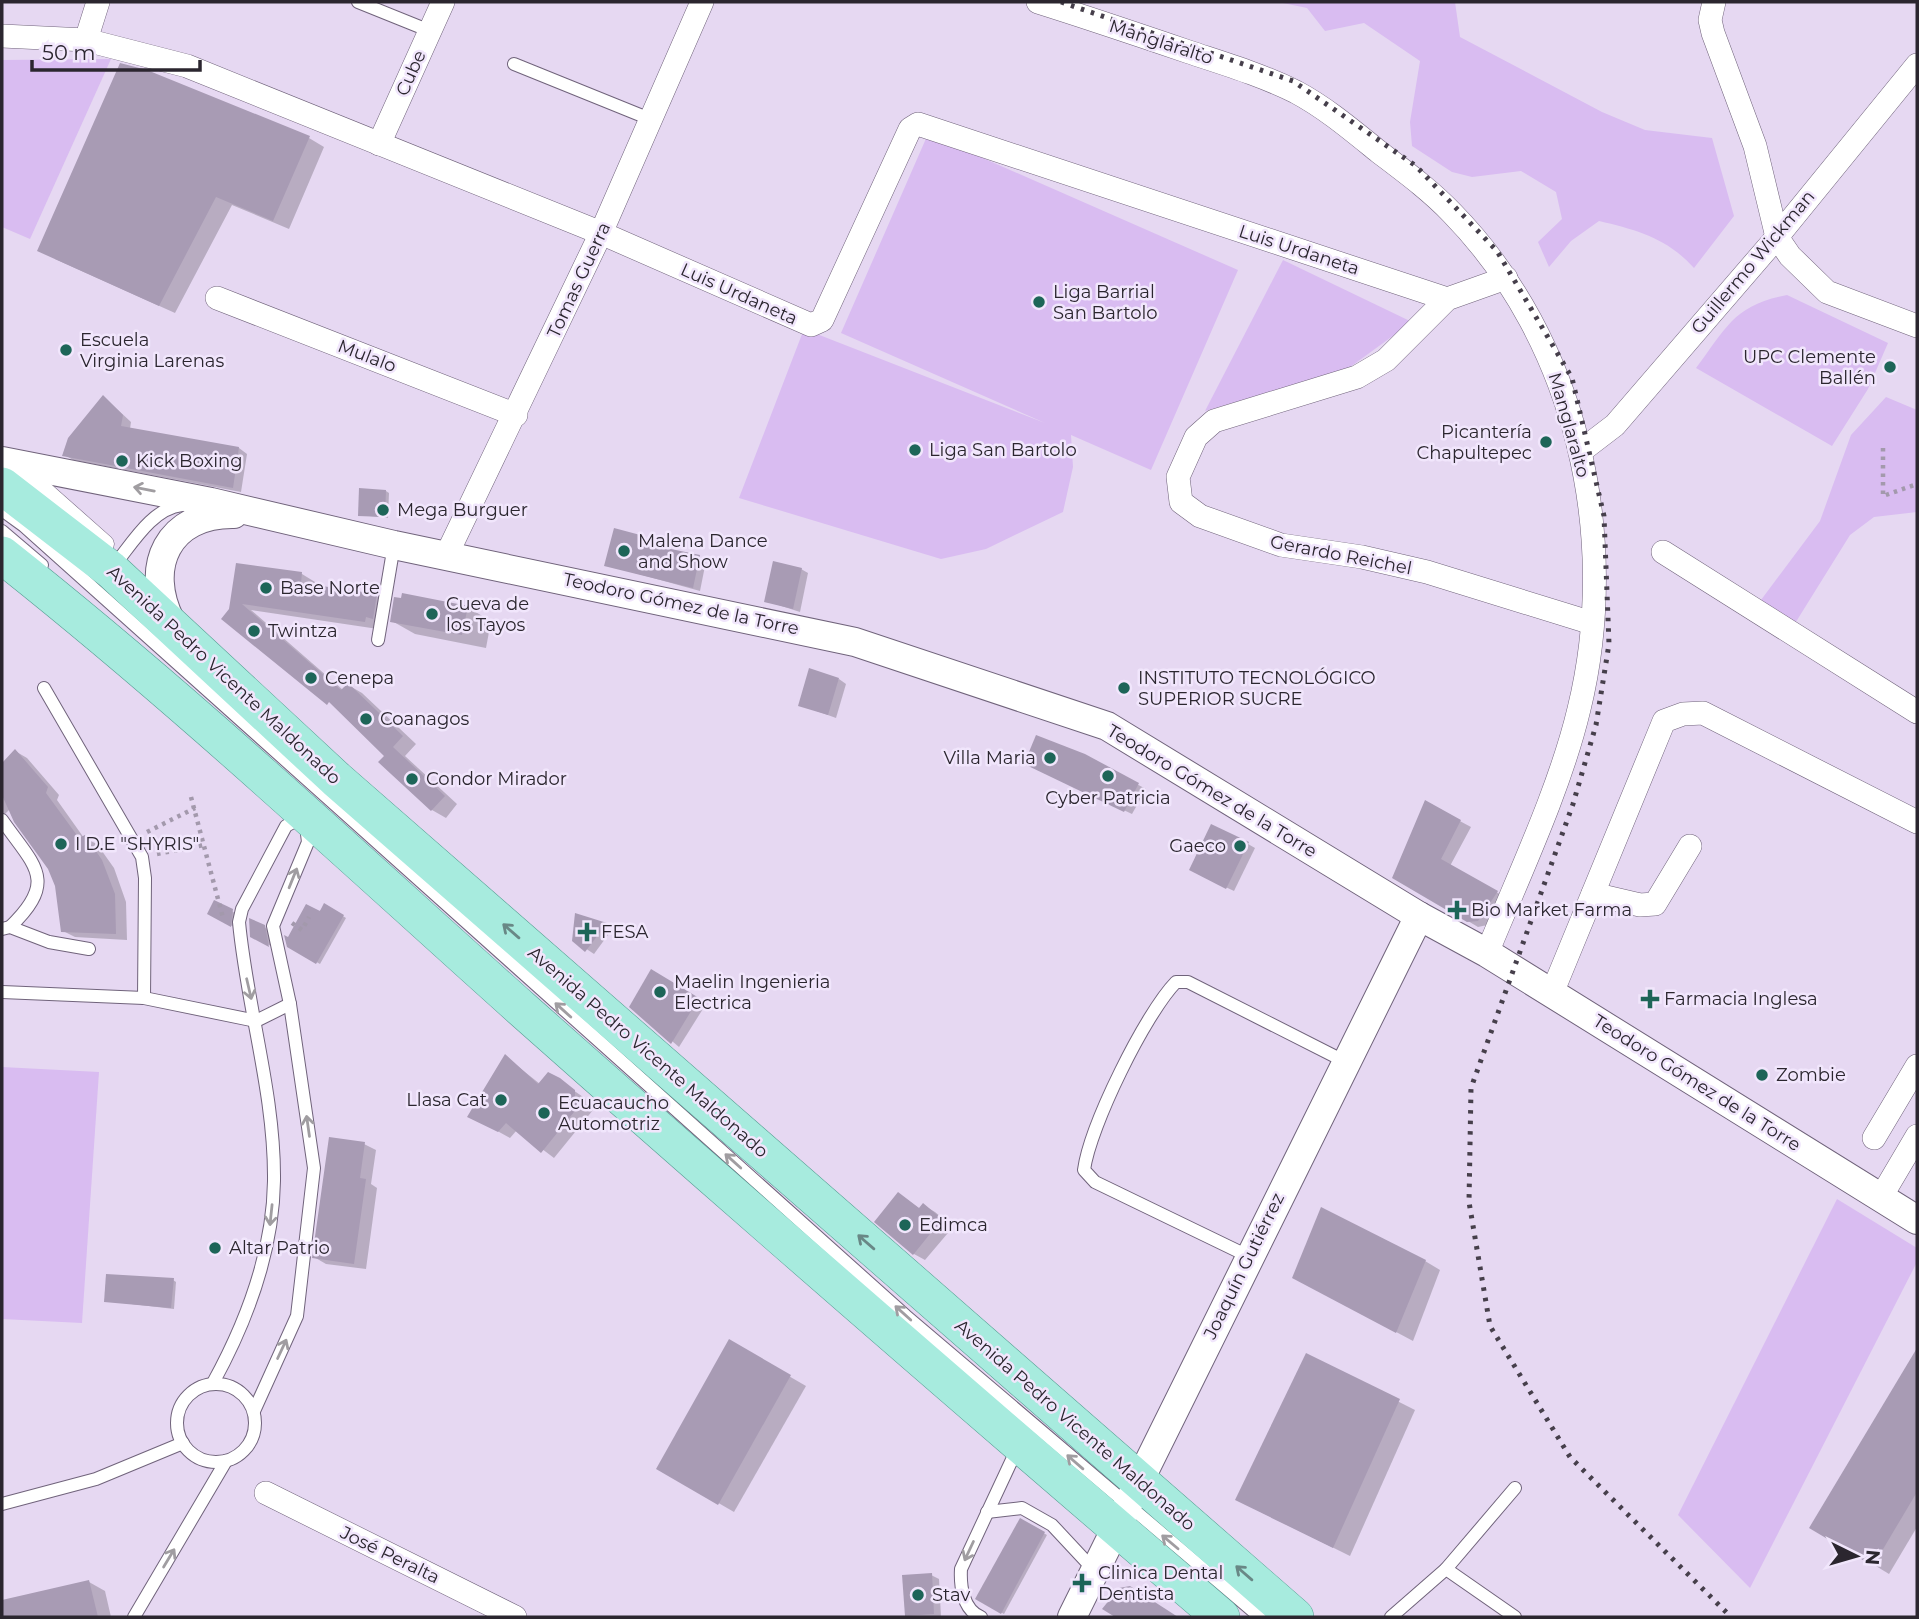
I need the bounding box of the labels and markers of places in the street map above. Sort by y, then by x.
place label: Liga Barrial San Bartolo [1053,281,1158,324]
marker: Liga Barrial San Bartolo [1031,294,1047,310]
place label: Escuela Virginia Larenas [80,329,224,372]
marker: Escuela Virginia Larenas [58,342,74,358]
place label: UPC Clemente Ballén [1743,346,1876,389]
marker: UPC Clemente Ballén [1882,359,1898,375]
place label: Picantería Chapultepec [1416,421,1532,464]
marker: Picantería Chapultepec [1538,434,1554,450]
place label: Liga San Bartolo [929,439,1077,461]
marker: Liga San Bartolo [907,442,923,458]
place label: Kick Boxing [136,450,243,472]
marker: Kick Boxing [114,453,130,469]
place label: Mega Burguer [397,499,528,521]
marker: Mega Burguer [375,502,391,518]
place label: Malena Dance and Show [638,530,768,573]
marker: Malena Dance and Show [616,543,632,559]
place label: Base Norte [280,577,380,599]
marker: Base Norte [258,580,274,596]
place label: Cueva de los Tayos [446,593,529,636]
marker: Cueva de los Tayos [424,606,440,622]
place label: Twintza [268,620,338,642]
marker: Twintza [246,623,262,639]
place label: Cenepa [325,667,394,689]
place label: INSTITUTO TECNOLÓGICO SUPERIOR SUCRE [1138,667,1376,710]
marker: Cenepa [303,670,319,686]
marker: INSTITUTO TECNOLÓGICO SUPERIOR SUCRE [1116,680,1132,696]
place label: Coanagos [380,708,470,730]
marker: Coanagos [358,711,374,727]
place label: Villa Maria [944,747,1036,769]
marker: Villa Maria [1042,750,1058,766]
place label: Condor Mirador [426,768,567,790]
marker: Cyber Patricia [1100,768,1116,784]
marker: Condor Mirador [404,771,420,787]
place label: Cyber Patricia [1045,787,1171,809]
place label: I D.E "SHYRIS" [75,833,199,855]
place label: Gaeco [1169,835,1226,857]
marker: I D.E "SHYRIS" [53,836,69,852]
marker: Gaeco [1232,838,1248,854]
place label: Bio Market Farma [1471,899,1632,921]
marker: Bio Market Farma [1449,902,1465,918]
place label: FESA [601,921,649,943]
marker: FESA [579,924,595,940]
place label: Maelin Ingenieria Electrica [674,971,830,1014]
marker: Maelin Ingenieria Electrica [652,984,668,1000]
place label: Farmacia Inglesa [1664,988,1818,1010]
marker: Farmacia Inglesa [1642,991,1658,1007]
place label: Zombie [1776,1064,1846,1086]
marker: Zombie [1754,1067,1770,1083]
place label: Llasa Cat [406,1089,487,1111]
marker: Llasa Cat [493,1092,509,1108]
place label: Ecuacaucho Automotriz [558,1092,669,1135]
marker: Ecuacaucho Automotriz [536,1105,552,1121]
place label: Edimca [919,1214,988,1236]
marker: Edimca [897,1217,913,1233]
place label: Altar Patrio [229,1237,330,1259]
marker: Altar Patrio [207,1240,223,1256]
place label: Clinica Dental Dentista [1098,1562,1223,1605]
marker: Clinica Dental Dentista [1072,1573,1092,1593]
place label: Stav [932,1584,970,1606]
marker: Stav [910,1587,926,1603]

